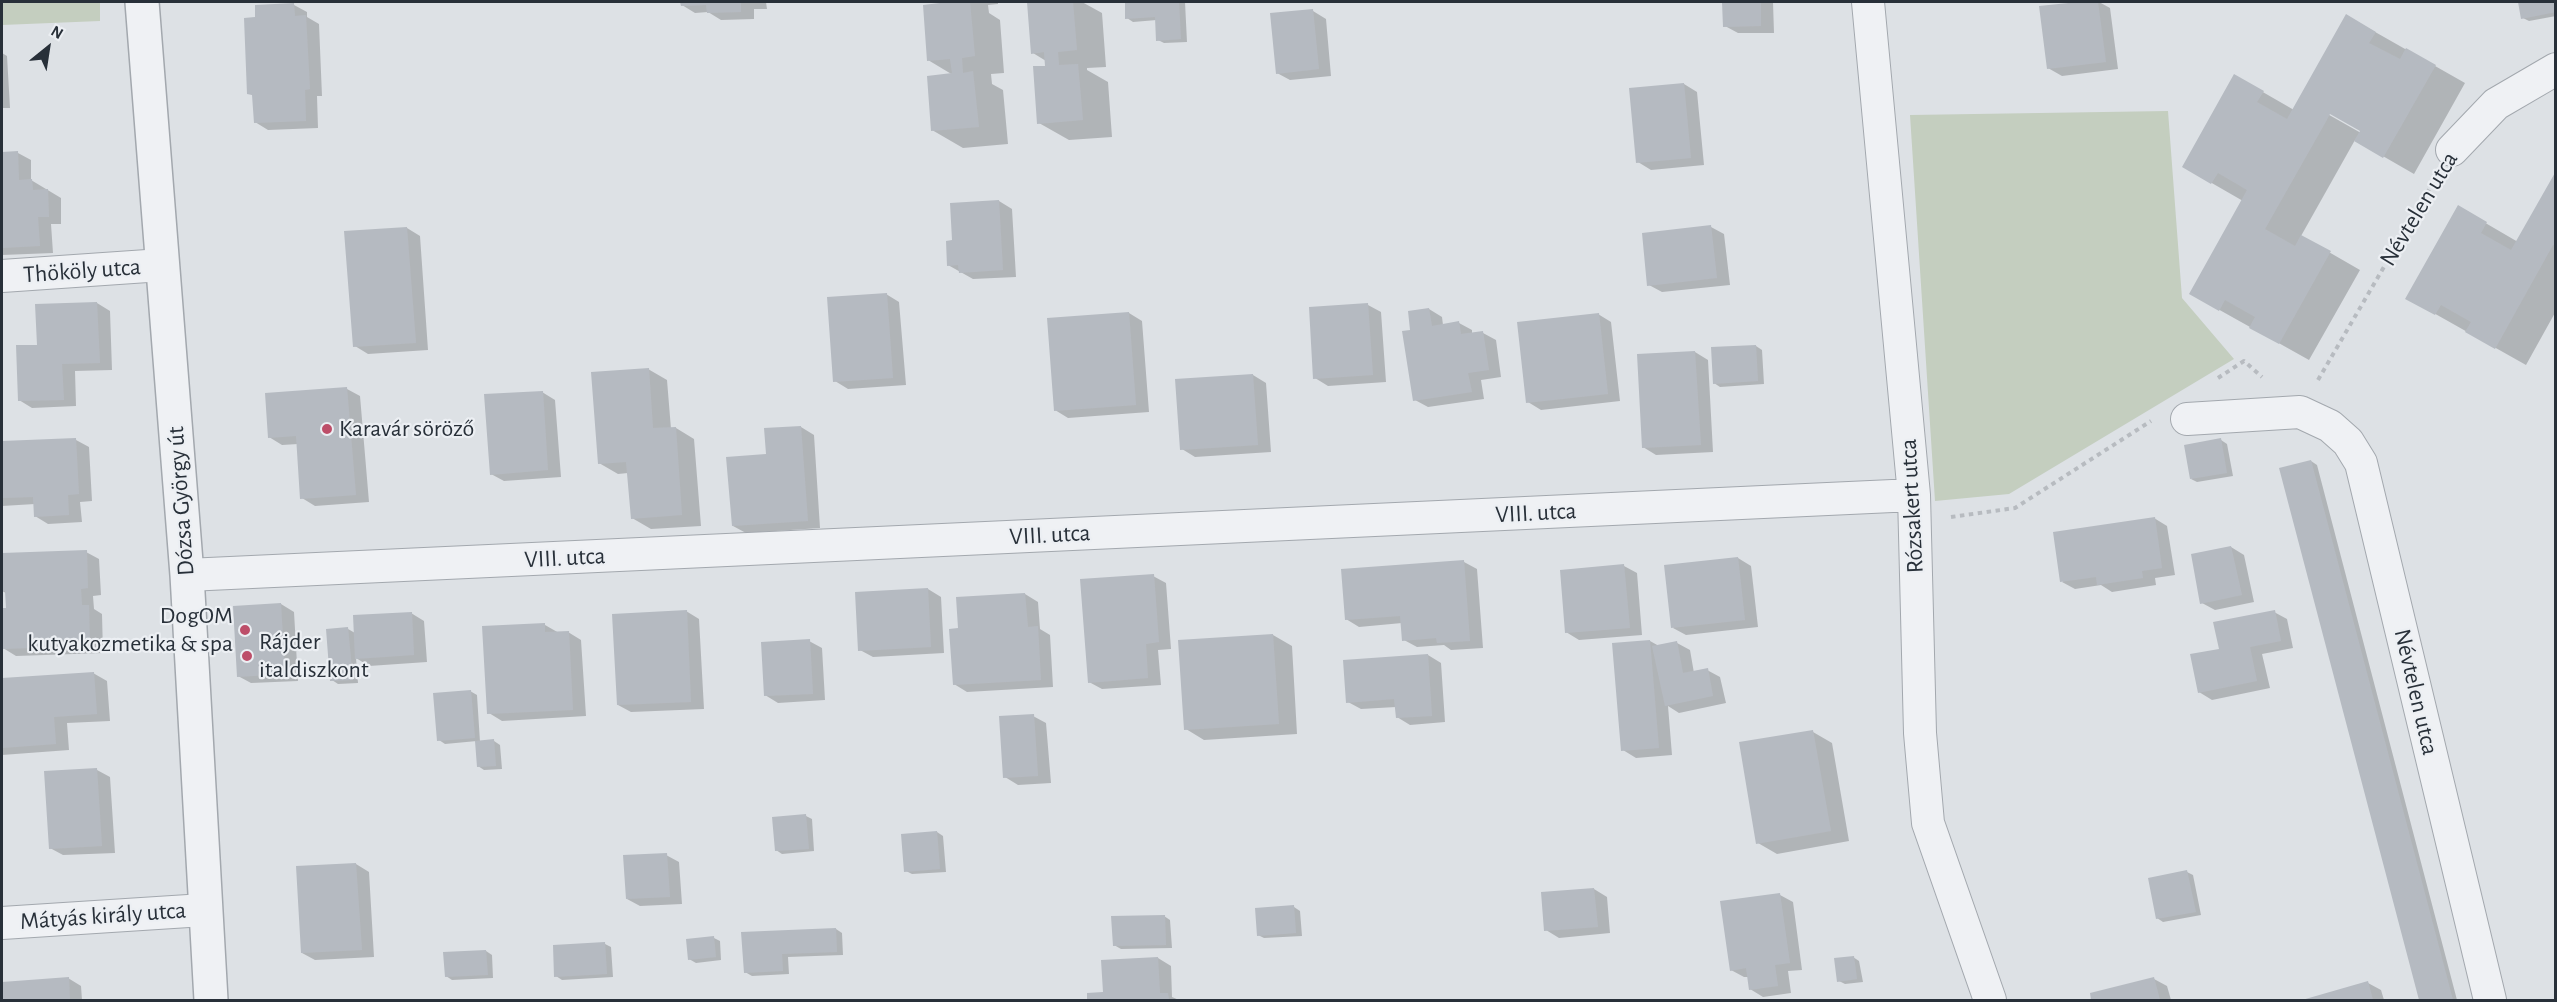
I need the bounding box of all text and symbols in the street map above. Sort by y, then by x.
north arrow [18,18,78,78]
text: N [48,23,66,42]
street label: Névtelen utca [2374,147,2464,271]
street label: Thököly utca [22,253,142,289]
place label: Karavár söröző [339,415,474,443]
marker: Karavár söröző [320,422,334,436]
street label: Dózsa György út [161,425,201,577]
street label: Rózsakert utca [1894,438,1930,574]
street label: VIII. utca [1495,496,1577,530]
street label: VIII. utca [1009,518,1091,552]
street label: VIII. utca [524,541,606,575]
place label: DogOM kutyakozmetika & spa [27,602,233,658]
marker: DogOM kutyakozmetika & spa [238,623,252,637]
street label: Névtelen utca [2388,626,2444,758]
place label: Rájder italdiszkont [259,628,369,684]
marker: Rájder italdiszkont [240,649,254,663]
street label: Mátyás király utca [19,896,187,936]

